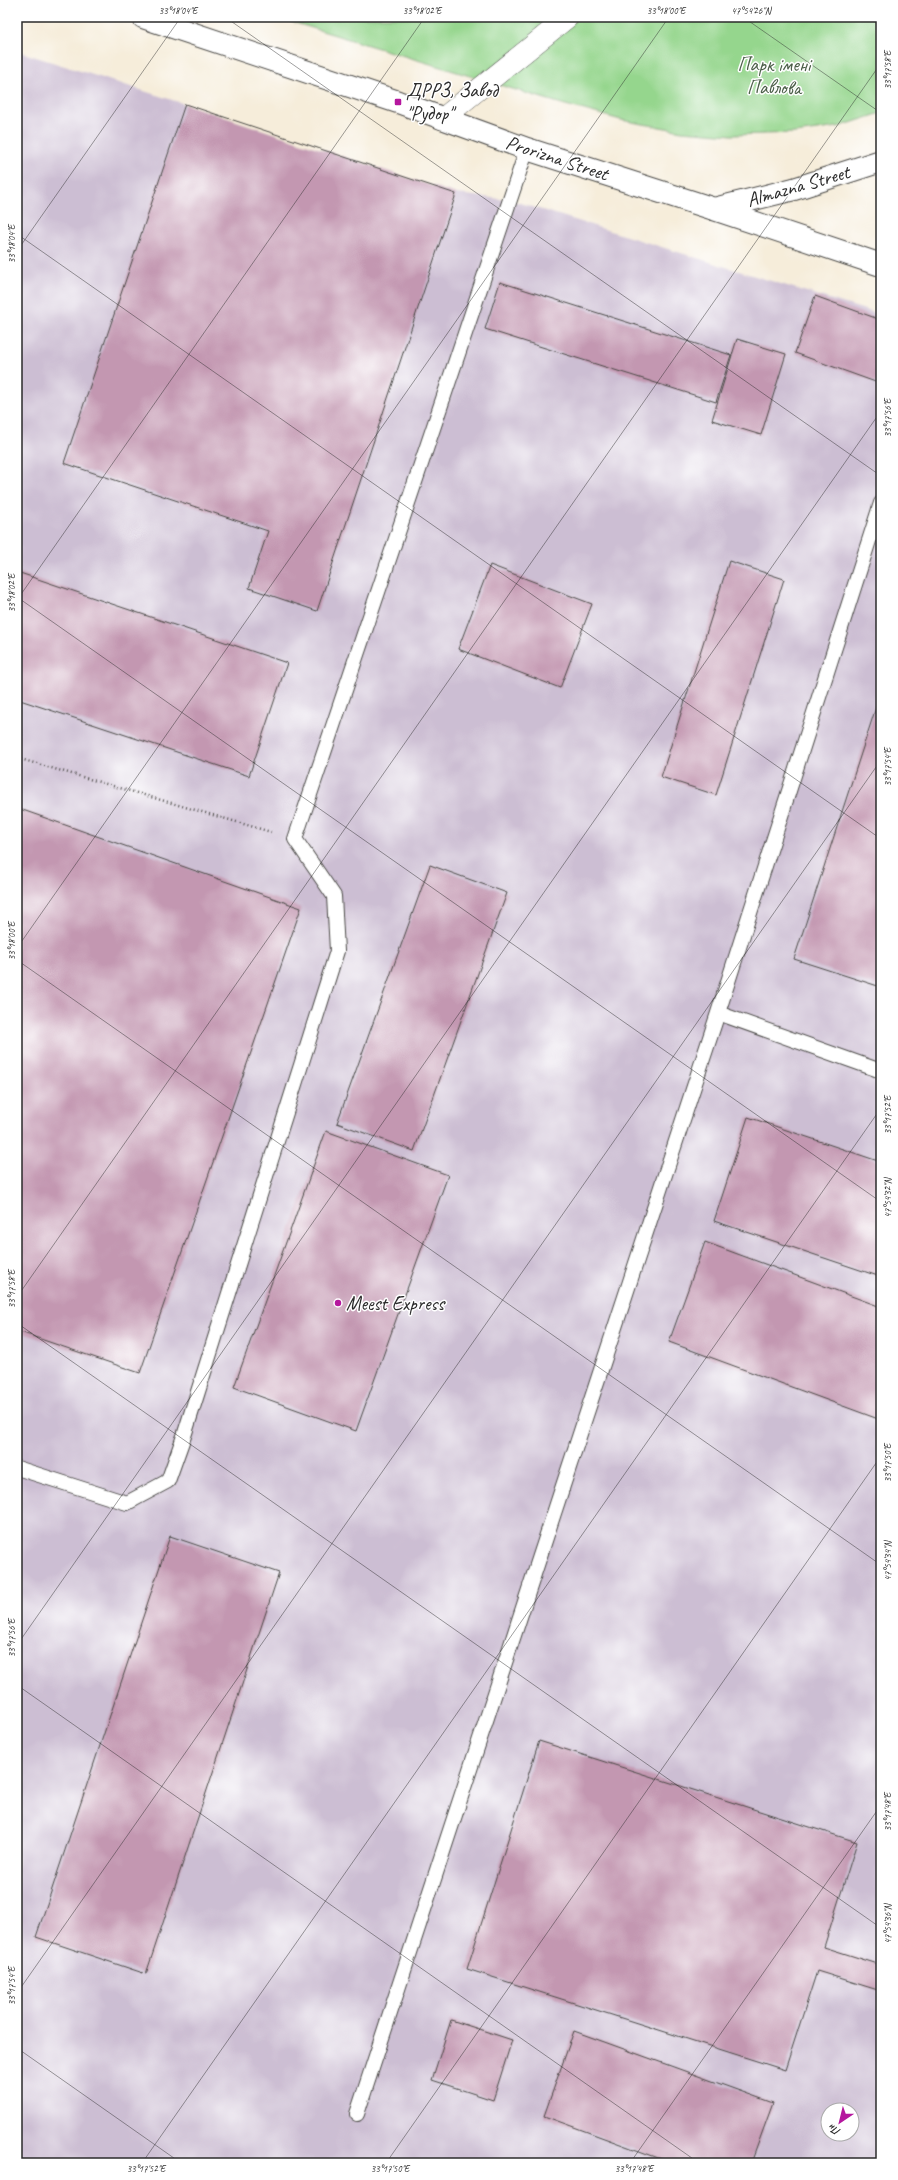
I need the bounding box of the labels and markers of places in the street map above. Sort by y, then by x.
place label: ДРРЗ, Завод "Рудор" [406,78,499,126]
marker: ДРРЗ, Завод "Рудор" [393,97,403,107]
place label: Meest Express [346,1291,446,1316]
marker: Meest Express [333,1298,343,1308]

